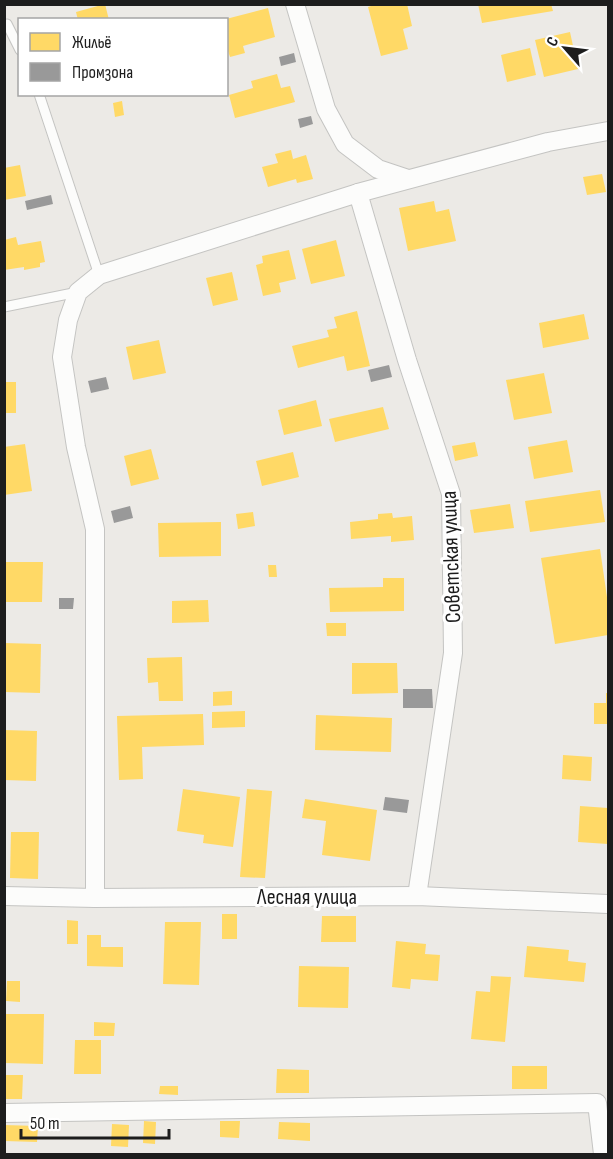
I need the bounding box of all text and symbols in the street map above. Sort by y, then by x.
legend [18,18,228,96]
north arrow [535,18,595,78]
text: Жильё [72,32,112,53]
text: С [543,34,563,50]
text: Промзона [72,62,133,83]
street label: Советская улица [436,490,467,624]
street label: Лесная улица [256,884,357,911]
scale bar [21,1102,170,1140]
text: 50 m [30,1113,60,1134]

